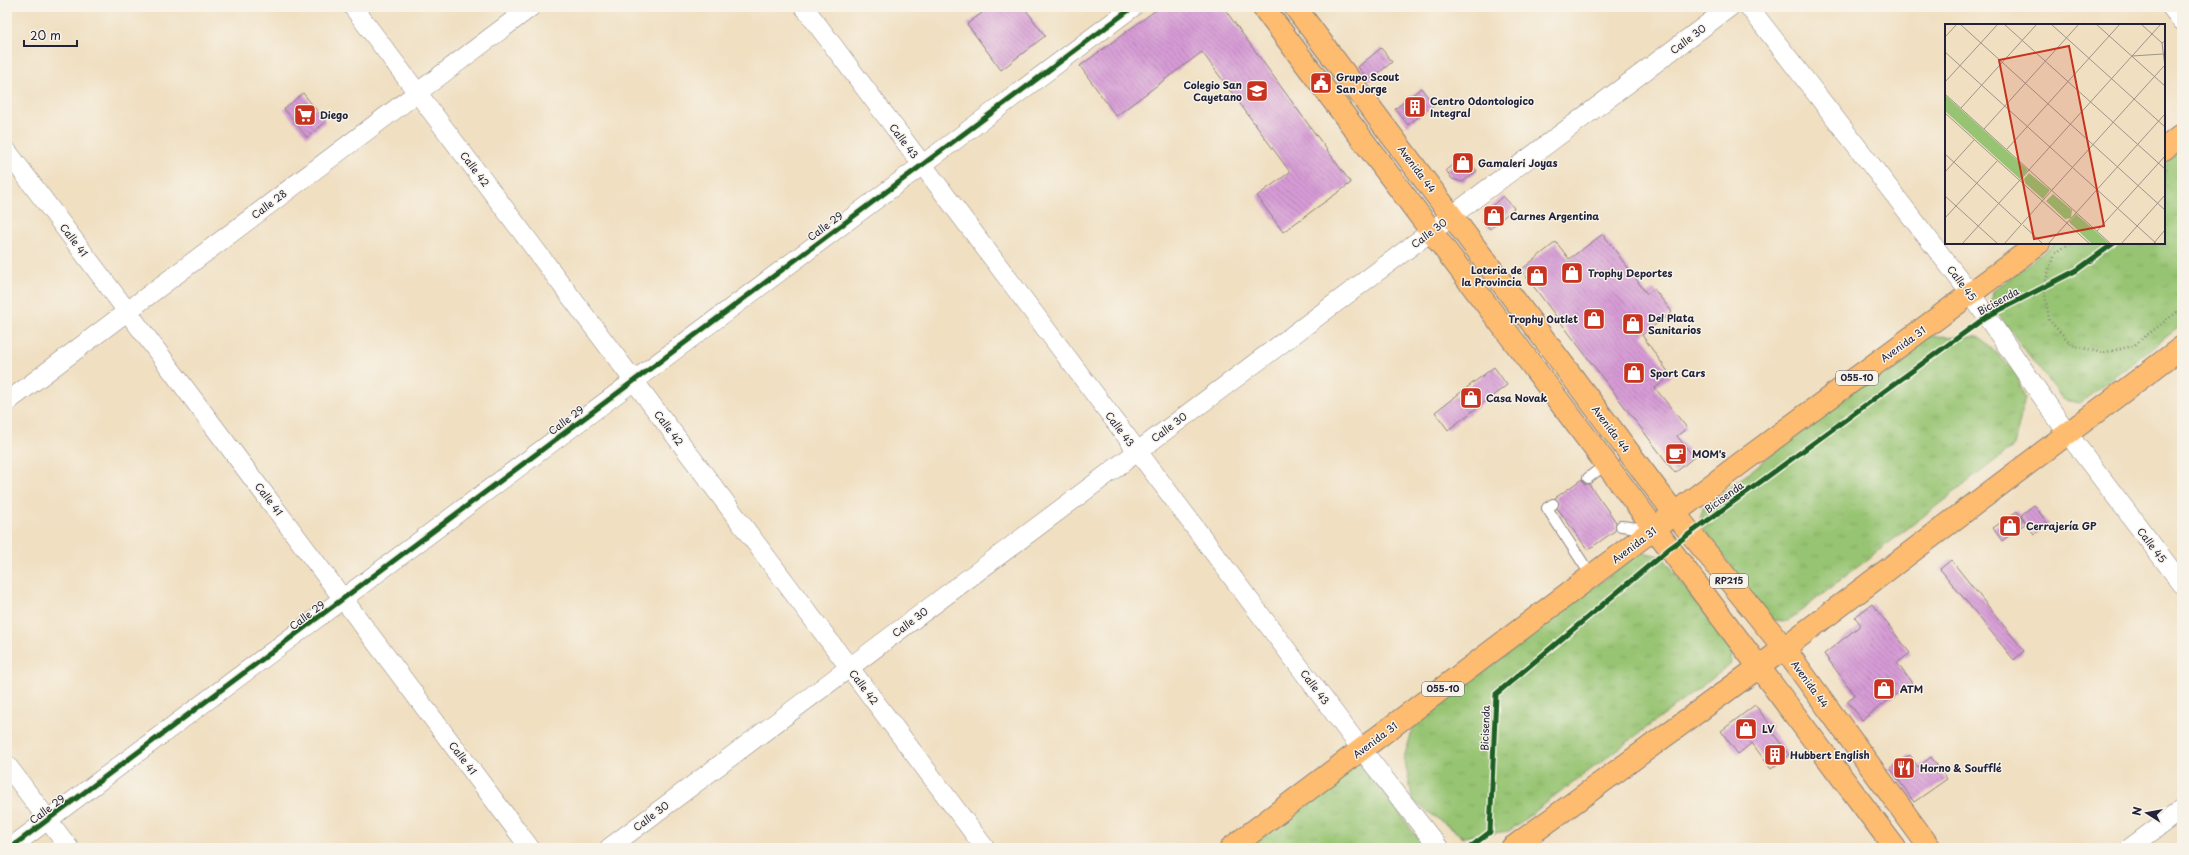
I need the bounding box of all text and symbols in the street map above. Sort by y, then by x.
street label: Calle 30 [1667,20,1709,57]
scale bar [24,22,77,48]
inset map [1945,24,2165,244]
text: 20 m [30,26,61,44]
place label: Grupo Scout San Jorge [1336,69,1399,96]
public building icon: Grupo Scout San Jorge [1308,70,1334,96]
place label: Colegio San Cayetano [1183,77,1242,104]
school or university icon: Colegio San Cayetano [1244,78,1270,104]
place label: Centro Odontologico Integral [1430,93,1534,120]
building icon: Centro Odontologico Integral [1402,94,1428,120]
supermarket icon: Diego [292,102,318,128]
place label: Diego [320,107,348,122]
street label: Calle 43 [886,120,923,162]
street label: Avenida 44 [1395,142,1440,196]
street label: Calle 42 [457,148,494,189]
shop icon: Gamaleri Joyas [1450,150,1476,176]
place label: Gamaleri Joyas [1478,155,1558,170]
street label: Calle 28 [248,185,290,222]
shop icon: Carnes Argentina [1481,203,1507,229]
street label: Calle 29 [804,207,846,244]
place label: Carnes Argentina [1510,208,1599,223]
street label: Calle 30 [1408,214,1450,251]
street label: Calle 41 [57,220,92,259]
shop icon: Trophy Deportes [1559,260,1585,286]
place label: Loteria de la Provincia [1462,262,1523,289]
street label: Calle 45 [1944,262,1981,304]
shop icon: Loteria de la Provincia [1524,263,1550,289]
place label: Trophy Deportes [1588,265,1672,280]
street label: Bicisenda [1974,283,2022,318]
shop icon: Trophy Outlet [1581,306,1607,332]
place label: Del Plata Sanitarios [1648,310,1701,337]
place label: Trophy Outlet [1509,311,1578,326]
shop icon: Del Plata Sanitarios [1620,311,1646,337]
street label: Avenida 31 [1877,322,1928,365]
shop icon: Sport Cars [1621,360,1647,386]
place label: Sport Cars [1650,365,1706,380]
road number: 055-10 [1836,371,1878,385]
shop icon: Casa Novak [1458,385,1484,411]
place label: Casa Novak [1486,390,1548,405]
street label: Calle 29 [545,401,587,438]
street label: Avenida 44 [1589,402,1634,456]
street label: Calle 42 [651,407,688,448]
street label: Calle 43 [1102,408,1139,450]
street label: Calle 30 [1148,408,1190,445]
cafe icon: MOM's [1663,441,1689,467]
place label: MOM's [1692,446,1726,461]
street label: Bicisenda [1701,477,1747,516]
street label: Calle 41 [252,479,287,518]
shop icon: Cerrajería GP [1997,513,2023,539]
place label: Cerrajería GP [2026,518,2097,533]
street label: Avenida 31 [1608,523,1659,566]
street label: Calle 45 [2134,524,2171,566]
road number: RP215 [1710,574,1748,588]
street label: Calle 29 [286,596,328,633]
street label: Calle 30 [889,603,931,640]
street label: Avenida 44 [1788,657,1833,711]
street label: Calle 42 [846,666,883,707]
street label: Calle 43 [1297,666,1334,708]
shop icon: ATM [1871,676,1897,702]
place label: ATM [1900,681,1923,696]
road number: 055-10 [1422,682,1464,696]
street label: Bicisenda [1476,704,1493,751]
shop icon: LV [1733,716,1759,742]
street label: Avenida 31 [1349,718,1400,761]
place label: LV [1762,721,1775,736]
street label: Calle 41 [446,738,481,777]
building icon: Hubbert English [1762,742,1788,768]
place label: Hubbert English [1790,747,1870,762]
restaurant icon: Horno & Soufflé [1891,755,1917,781]
place label: Horno & Soufflé [1920,760,2002,775]
street label: Calle 29 [26,790,68,827]
north arrow [2127,793,2167,833]
street label: Calle 30 [630,797,672,834]
text: N [2128,805,2146,817]

